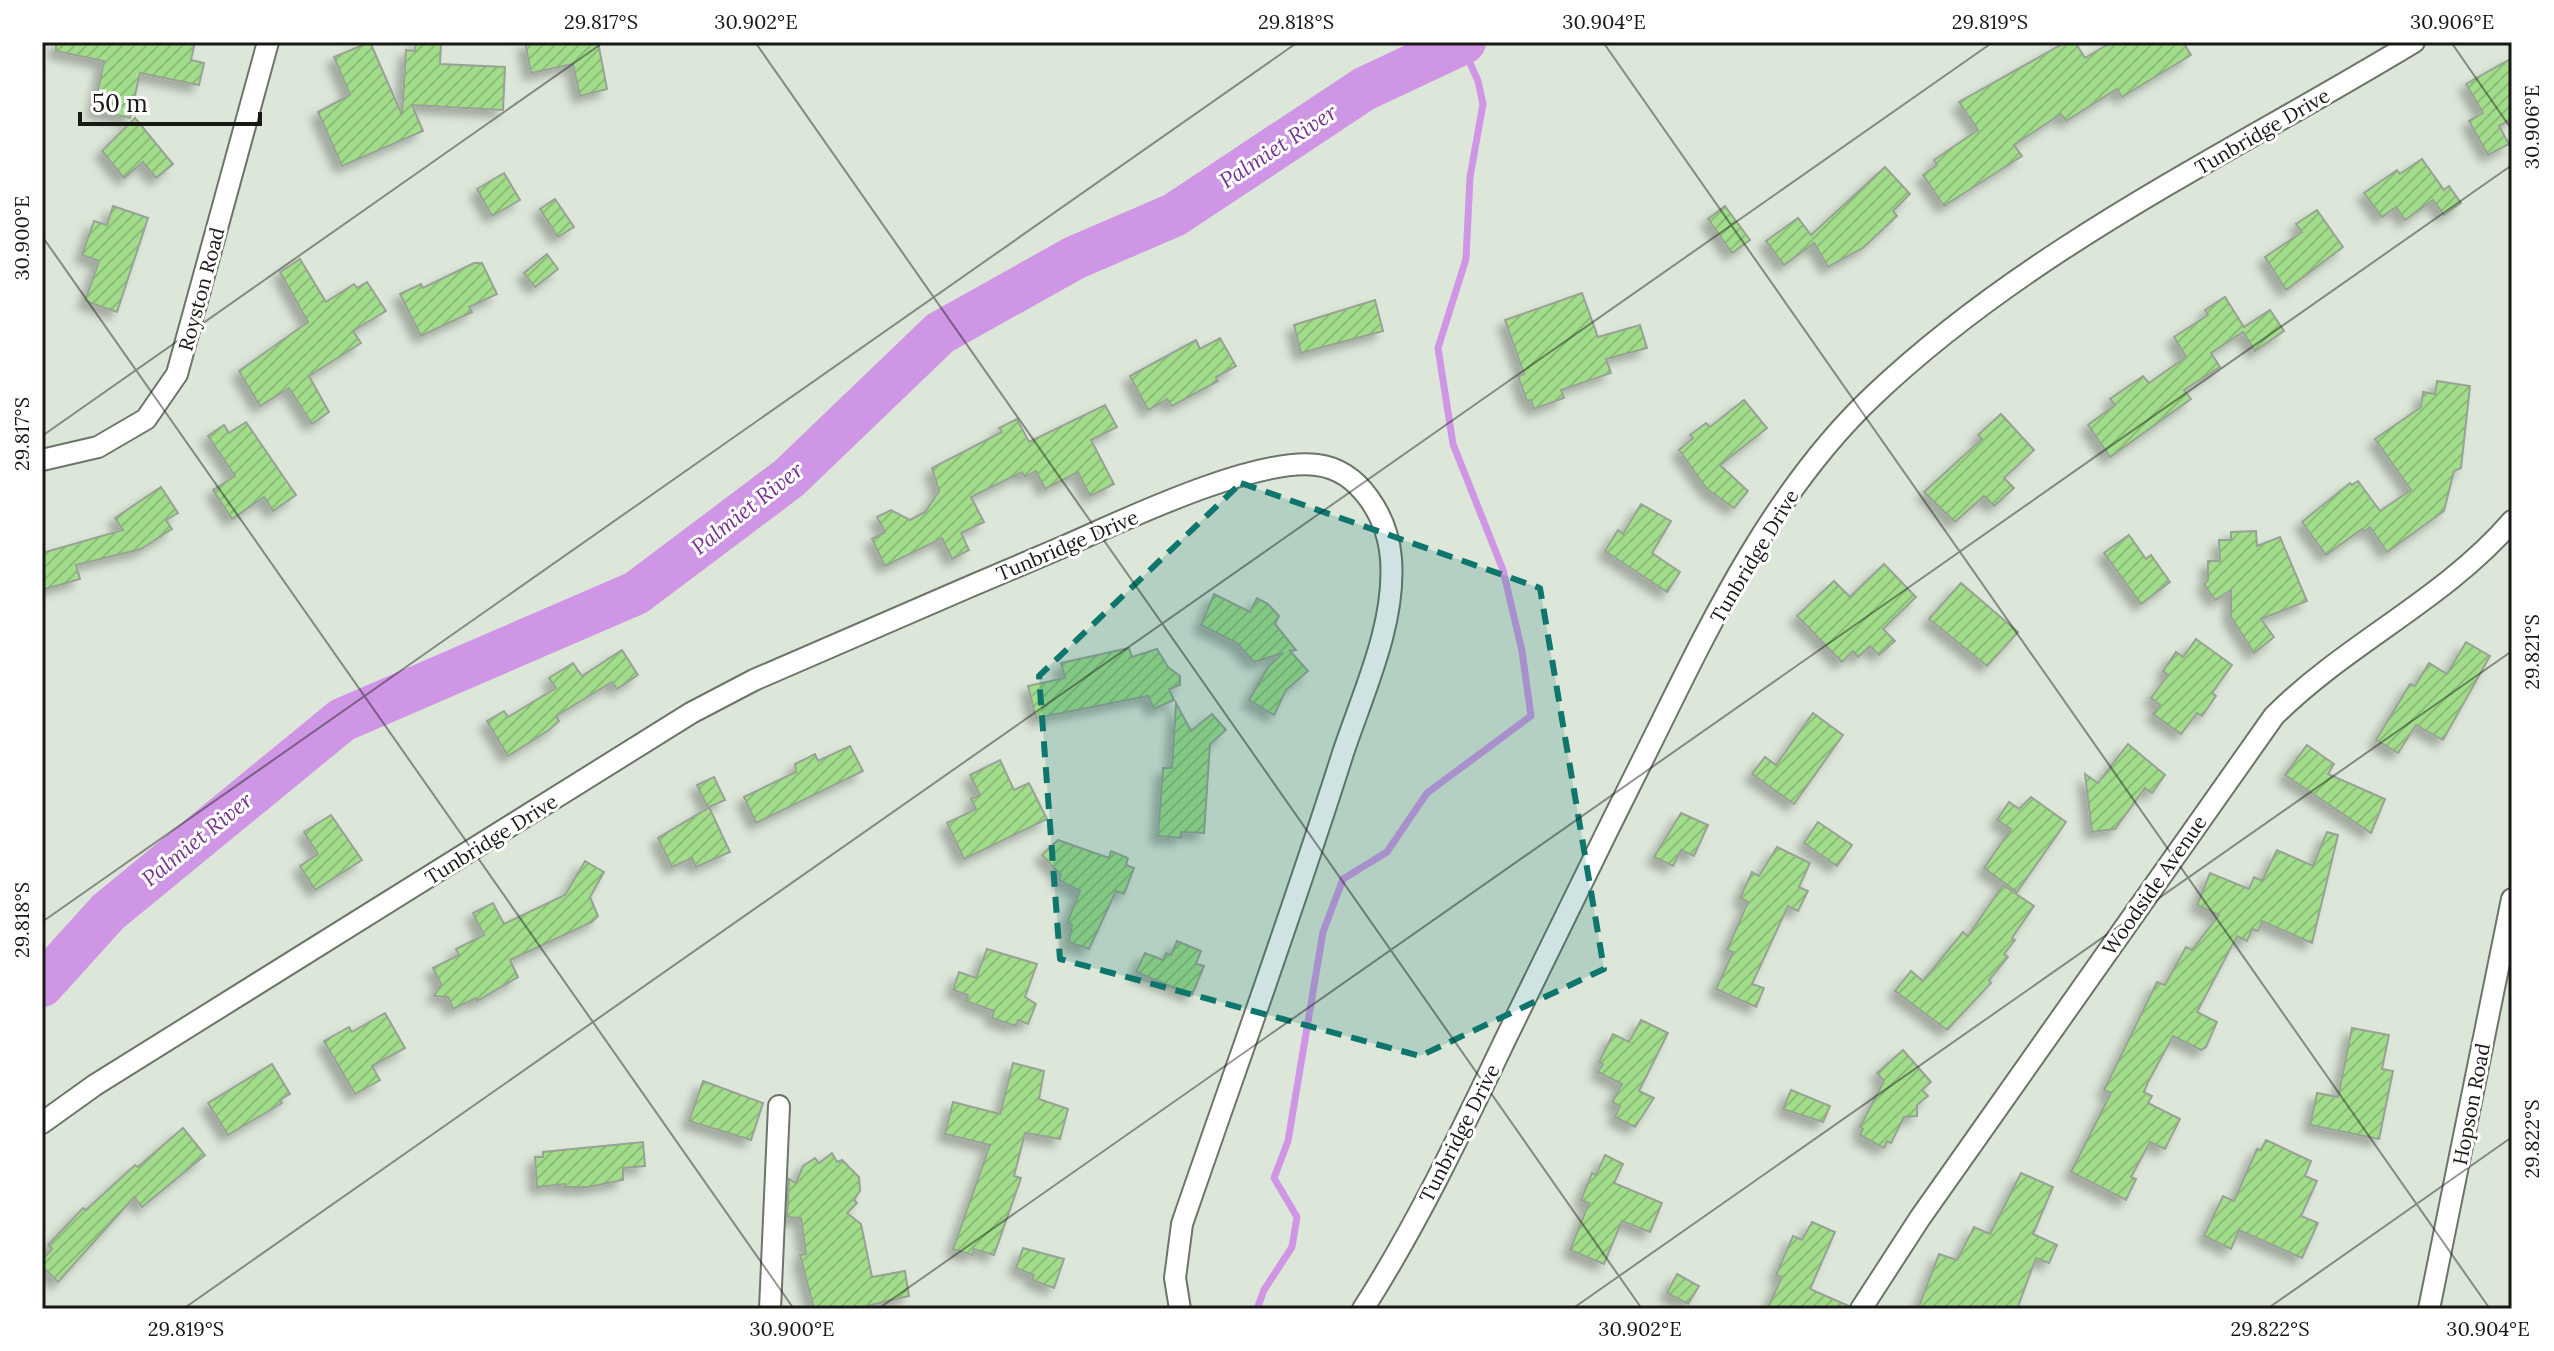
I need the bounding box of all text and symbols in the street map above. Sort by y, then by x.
text: 29.817°S [564,9,638,34]
text: 30.902°E [714,9,798,34]
text: 29.818°S [1258,9,1334,34]
text: 30.904°E [1562,9,1646,34]
text: 29.819°S [1952,9,2028,34]
text: 30.906°E [2410,9,2494,34]
scale bar [80,76,260,126]
street label: Tunbridge Drive [2190,82,2334,180]
text: 30.906°E [2519,85,2544,169]
text: 50 m [92,88,148,119]
water label: Palmiet River [1214,97,1343,194]
text: 30.900°E [9,195,34,281]
street label: Royston Road [172,224,230,354]
text: 29.817°S [9,397,34,471]
water label: Palmiet River [685,455,809,560]
street label: Tunbridge Drive [1704,484,1804,627]
street label: Tunbridge Drive [992,504,1142,586]
text: 29.821°S [2519,614,2544,690]
water label: Palmiet River [136,785,259,892]
street label: Tunbridge Drive [420,788,562,890]
street label: Woodside Avenue [2096,810,2212,960]
text: 29.818°S [9,882,34,958]
street label: Hopson Road [2447,1041,2495,1167]
street label: Tunbridge Drive [1413,1060,1505,1206]
text: 29.822°S [2519,1099,2544,1179]
text: 29.819°S [148,1316,224,1341]
text: 30.900°E [749,1316,835,1341]
text: 30.902°E [1598,1316,1682,1341]
text: 29.822°S [2230,1316,2310,1341]
text: 30.904°E [2446,1316,2530,1341]

